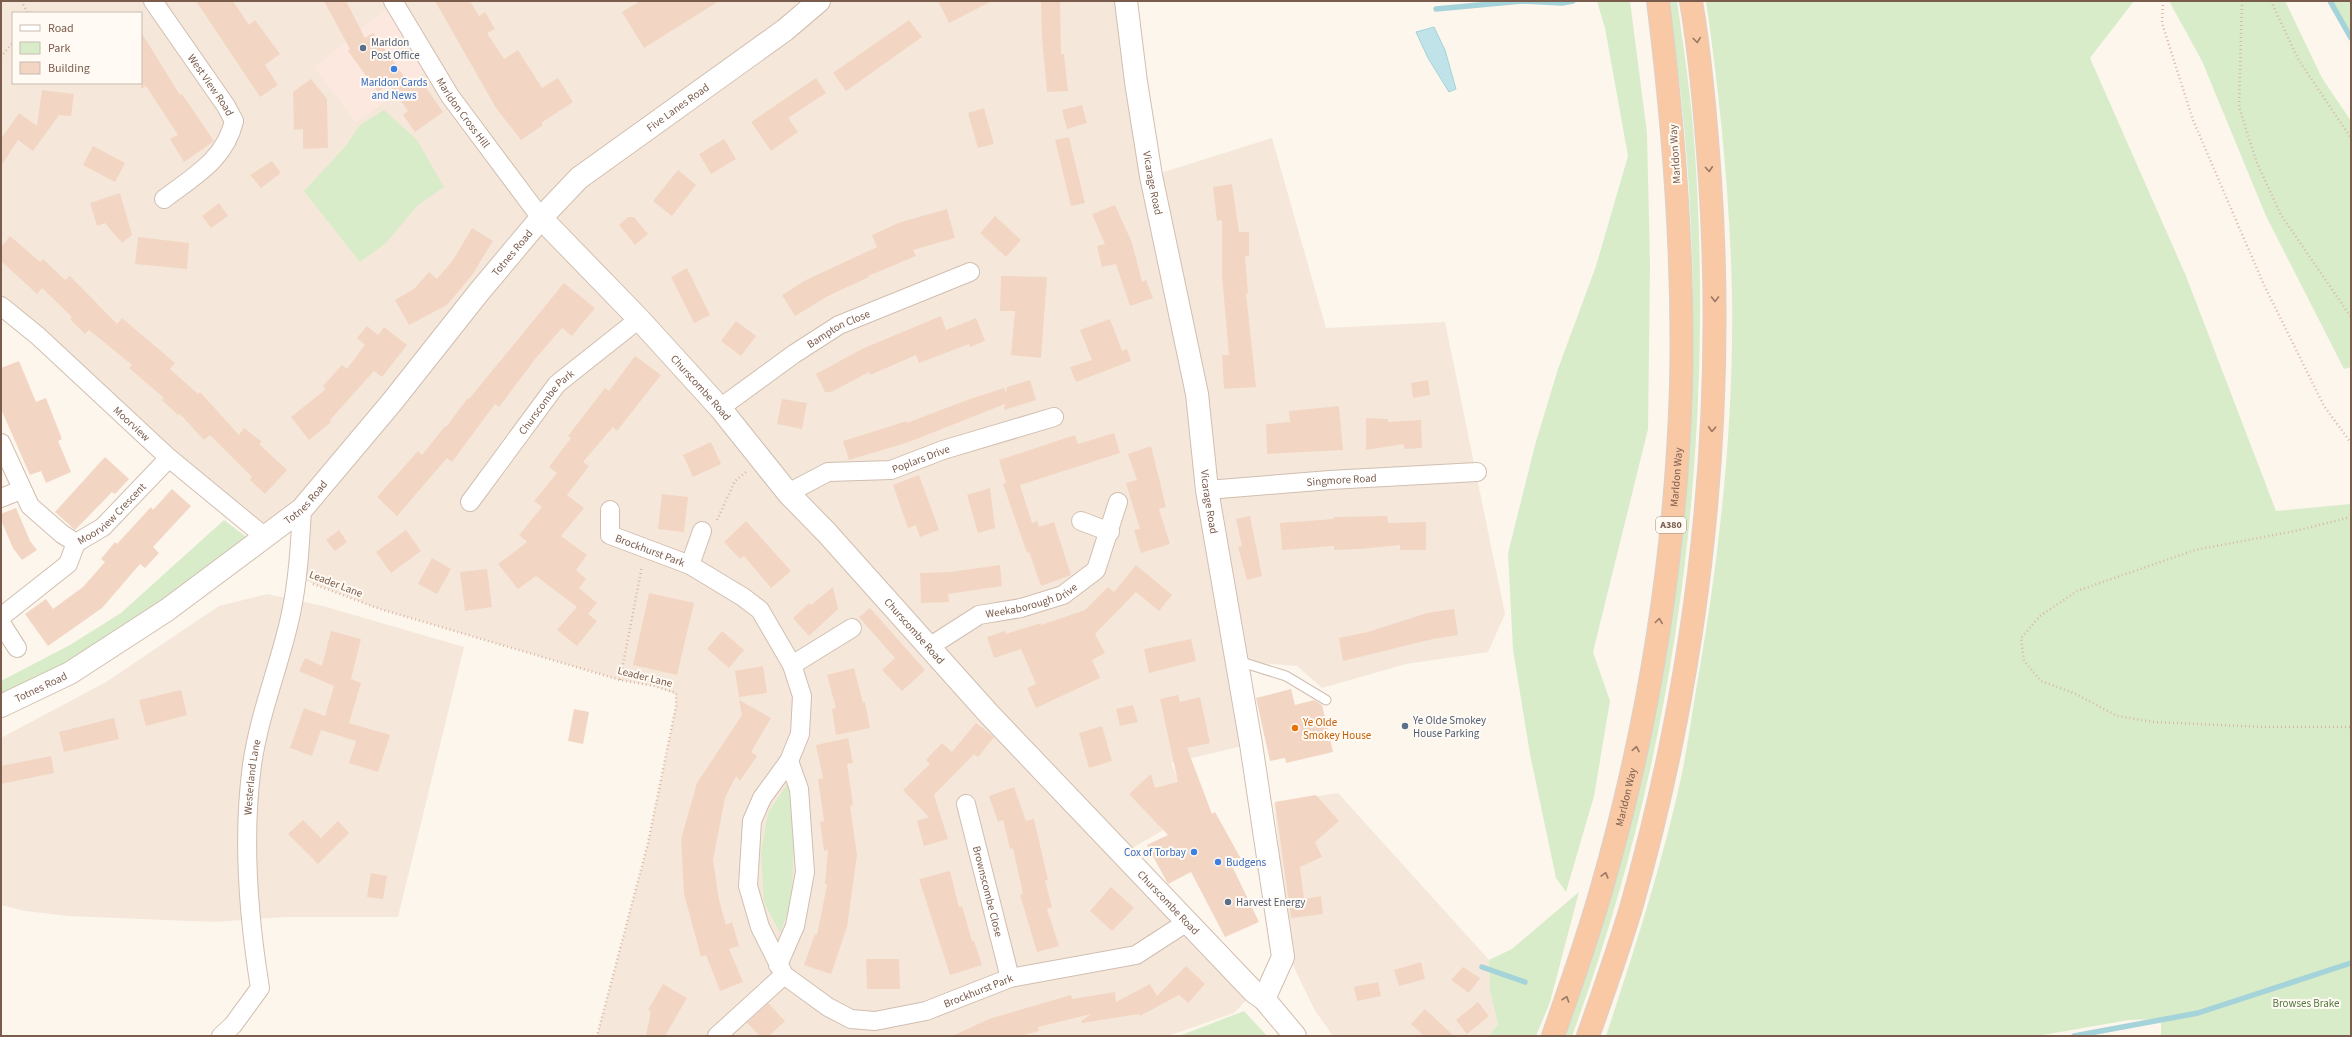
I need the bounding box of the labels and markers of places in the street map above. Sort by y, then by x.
place label: Marldon Post Office [371,35,420,63]
marker: Marldon Post Office [358,43,368,53]
marker: Marldon Cards and News [389,64,399,74]
place label: Marldon Cards and News [361,75,428,103]
place label: Ye Olde Smokey House Parking [1412,713,1486,741]
place label: Ye Olde Smokey House [1302,715,1372,743]
marker: Ye Olde Smokey House Parking [1400,721,1410,731]
marker: Ye Olde Smokey House [1290,723,1300,733]
place label: Cox of Torbay [1124,845,1186,860]
marker: Cox of Torbay [1189,847,1199,857]
place label: Budgens [1226,855,1266,870]
marker: Budgens [1213,857,1223,867]
place label: Harvest Energy [1236,895,1306,910]
marker: Harvest Energy [1223,897,1233,907]

